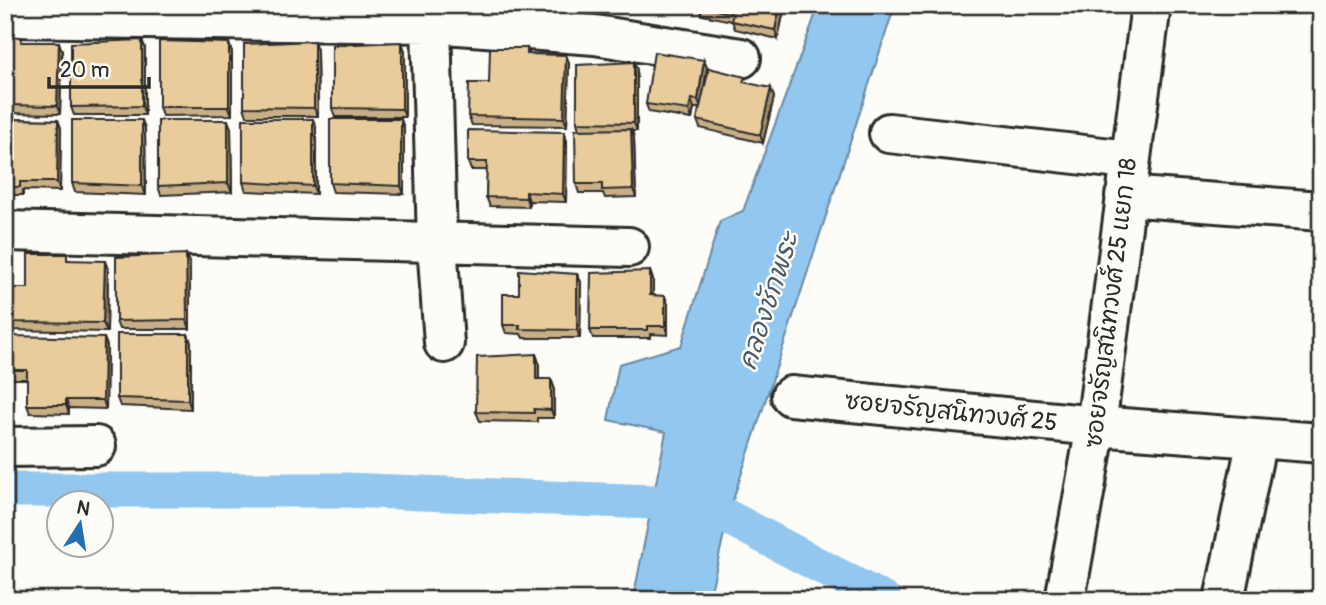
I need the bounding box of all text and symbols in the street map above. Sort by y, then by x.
scale bar [49,46,149,90]
text: 20 m [60,57,109,84]
street label: ซอยจรัญสนิทวงศ์ 25 แยก 18 [1077,156,1143,450]
water label: คลองชักพระ [732,226,807,374]
street label: ซอยจรัญสนิทวงศ์ 25 [843,384,1059,438]
north arrow [46,490,116,560]
text: N [75,495,92,521]

